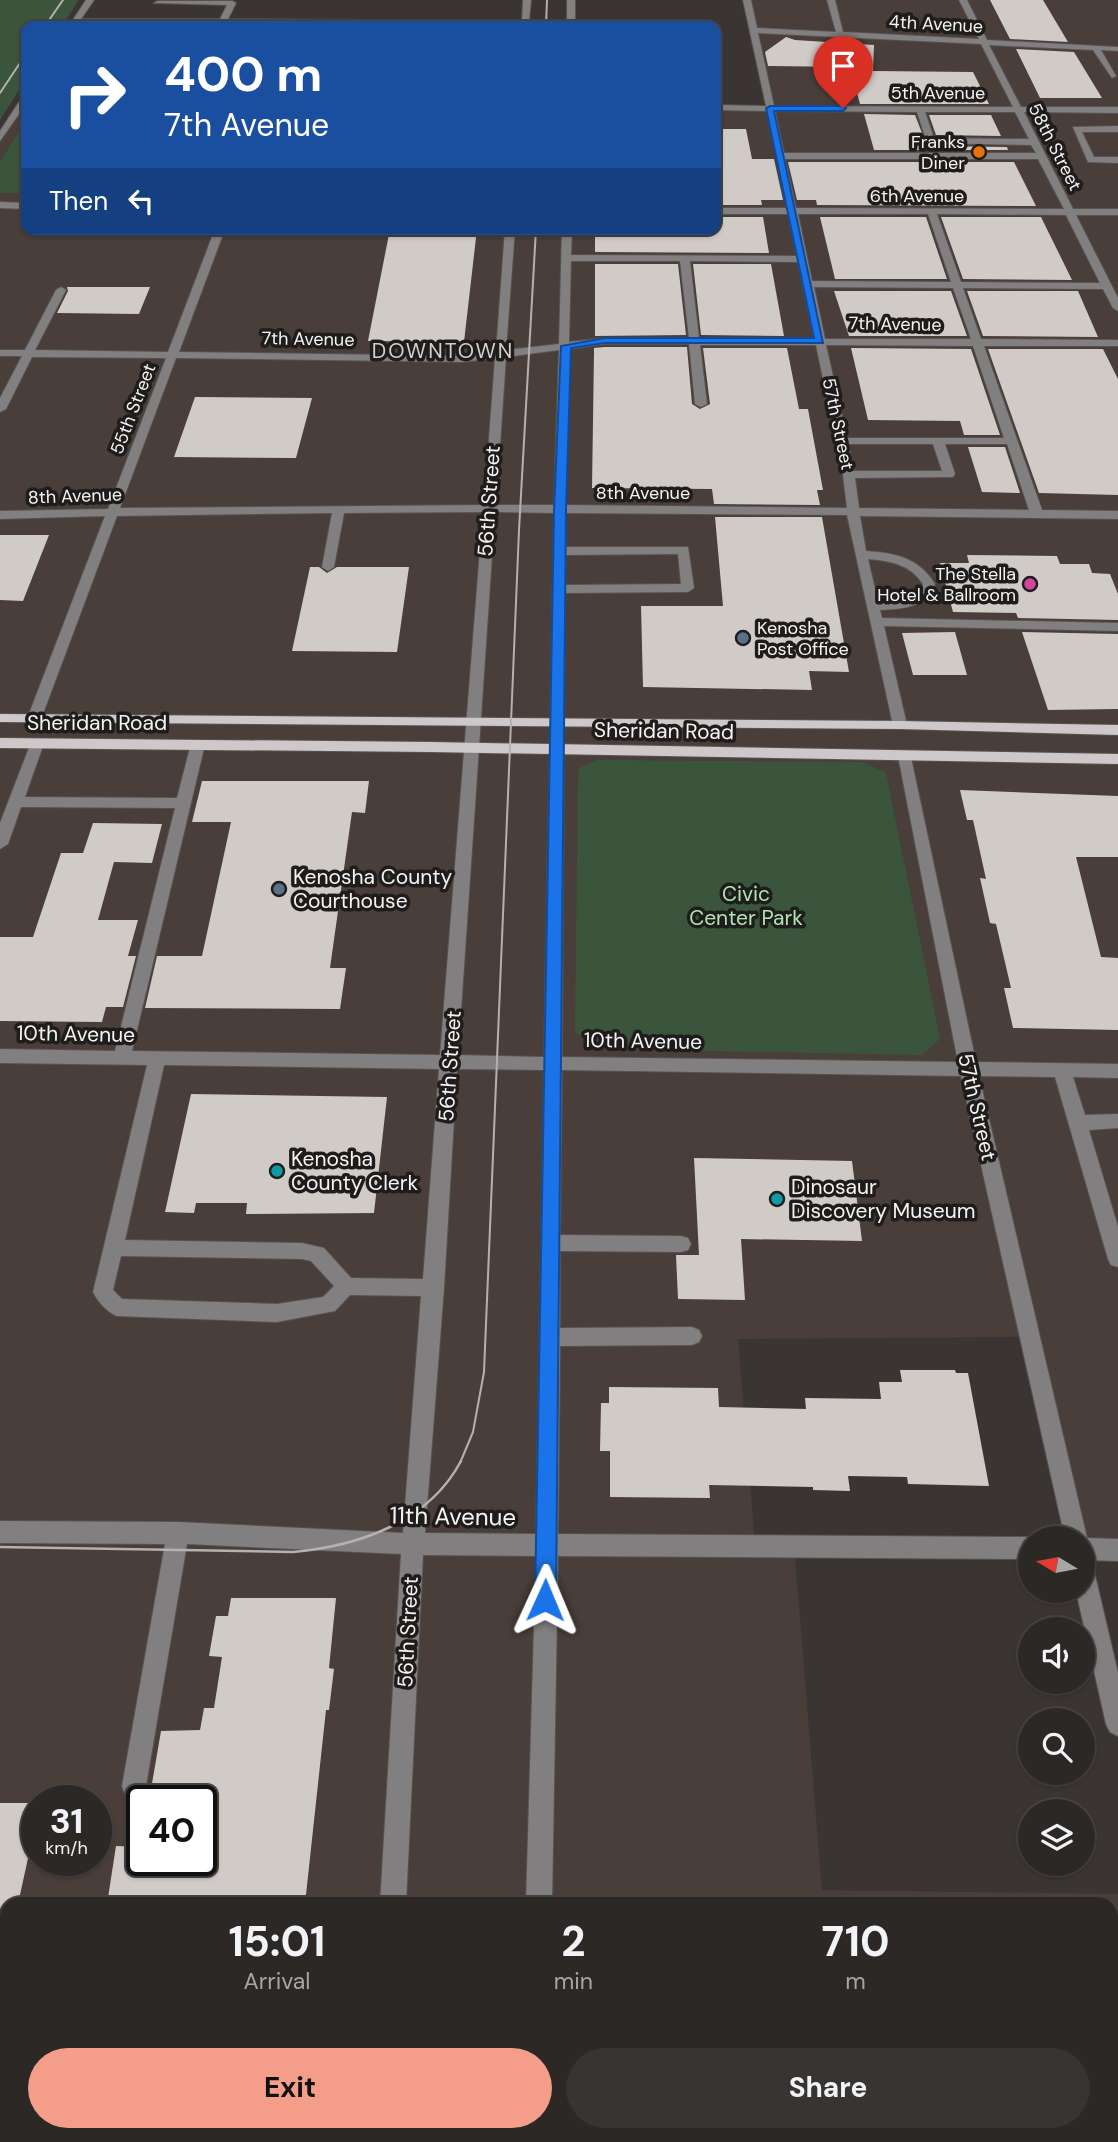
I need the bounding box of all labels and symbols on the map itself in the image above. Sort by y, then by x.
street label: 4th Avenue [888,10,984,38]
pin [813,36,873,108]
street label: 5th Avenue [891,81,985,105]
street label: 58th Street [1023,99,1087,195]
place label: Franks Diner [911,130,965,175]
marker: Franks Diner [971,144,987,160]
street label: 6th Avenue [870,184,964,208]
street label: 7th Avenue [848,311,942,337]
street label: 7th Avenue [261,326,355,352]
district label: DOWNTOWN [372,337,514,365]
street label: 55th Street [105,360,161,458]
street label: 57th Street [817,376,859,472]
street label: 56th Street [471,444,507,558]
street label: 8th Avenue [596,481,690,505]
street label: 8th Avenue [27,482,123,510]
place label: The Stella Hotel & Ballroom [877,562,1016,607]
marker: The Stella Hotel & Ballroom [1022,576,1038,592]
place label: Kenosha Post Office [757,616,849,661]
marker: Kenosha Post Office [735,630,751,646]
street label: Sheridan Road [27,709,167,737]
street label: Sheridan Road [594,716,734,746]
place label: Kenosha County Courthouse [293,863,452,915]
park label: Civic Center Park [689,880,803,932]
marker: Kenosha County Courthouse [271,881,287,897]
street label: 56th Street [432,1009,468,1123]
street label: 10th Avenue [17,1019,135,1049]
street label: 10th Avenue [584,1026,702,1056]
street label: 57th Street [951,1051,1003,1163]
place label: Kenosha County Clerk [291,1145,419,1197]
marker: Kenosha County Clerk [269,1163,285,1179]
place label: Dinosaur Discovery Museum [791,1173,975,1225]
marker: Dinosaur Discovery Museum [769,1191,785,1207]
street label: 11th Avenue [390,1499,516,1533]
north arrow [1018,1526,1096,1603]
position arrow [508,1563,582,1637]
street label: 56th Street [391,1576,425,1688]
speed limit sign: 40 [126,1785,217,1876]

